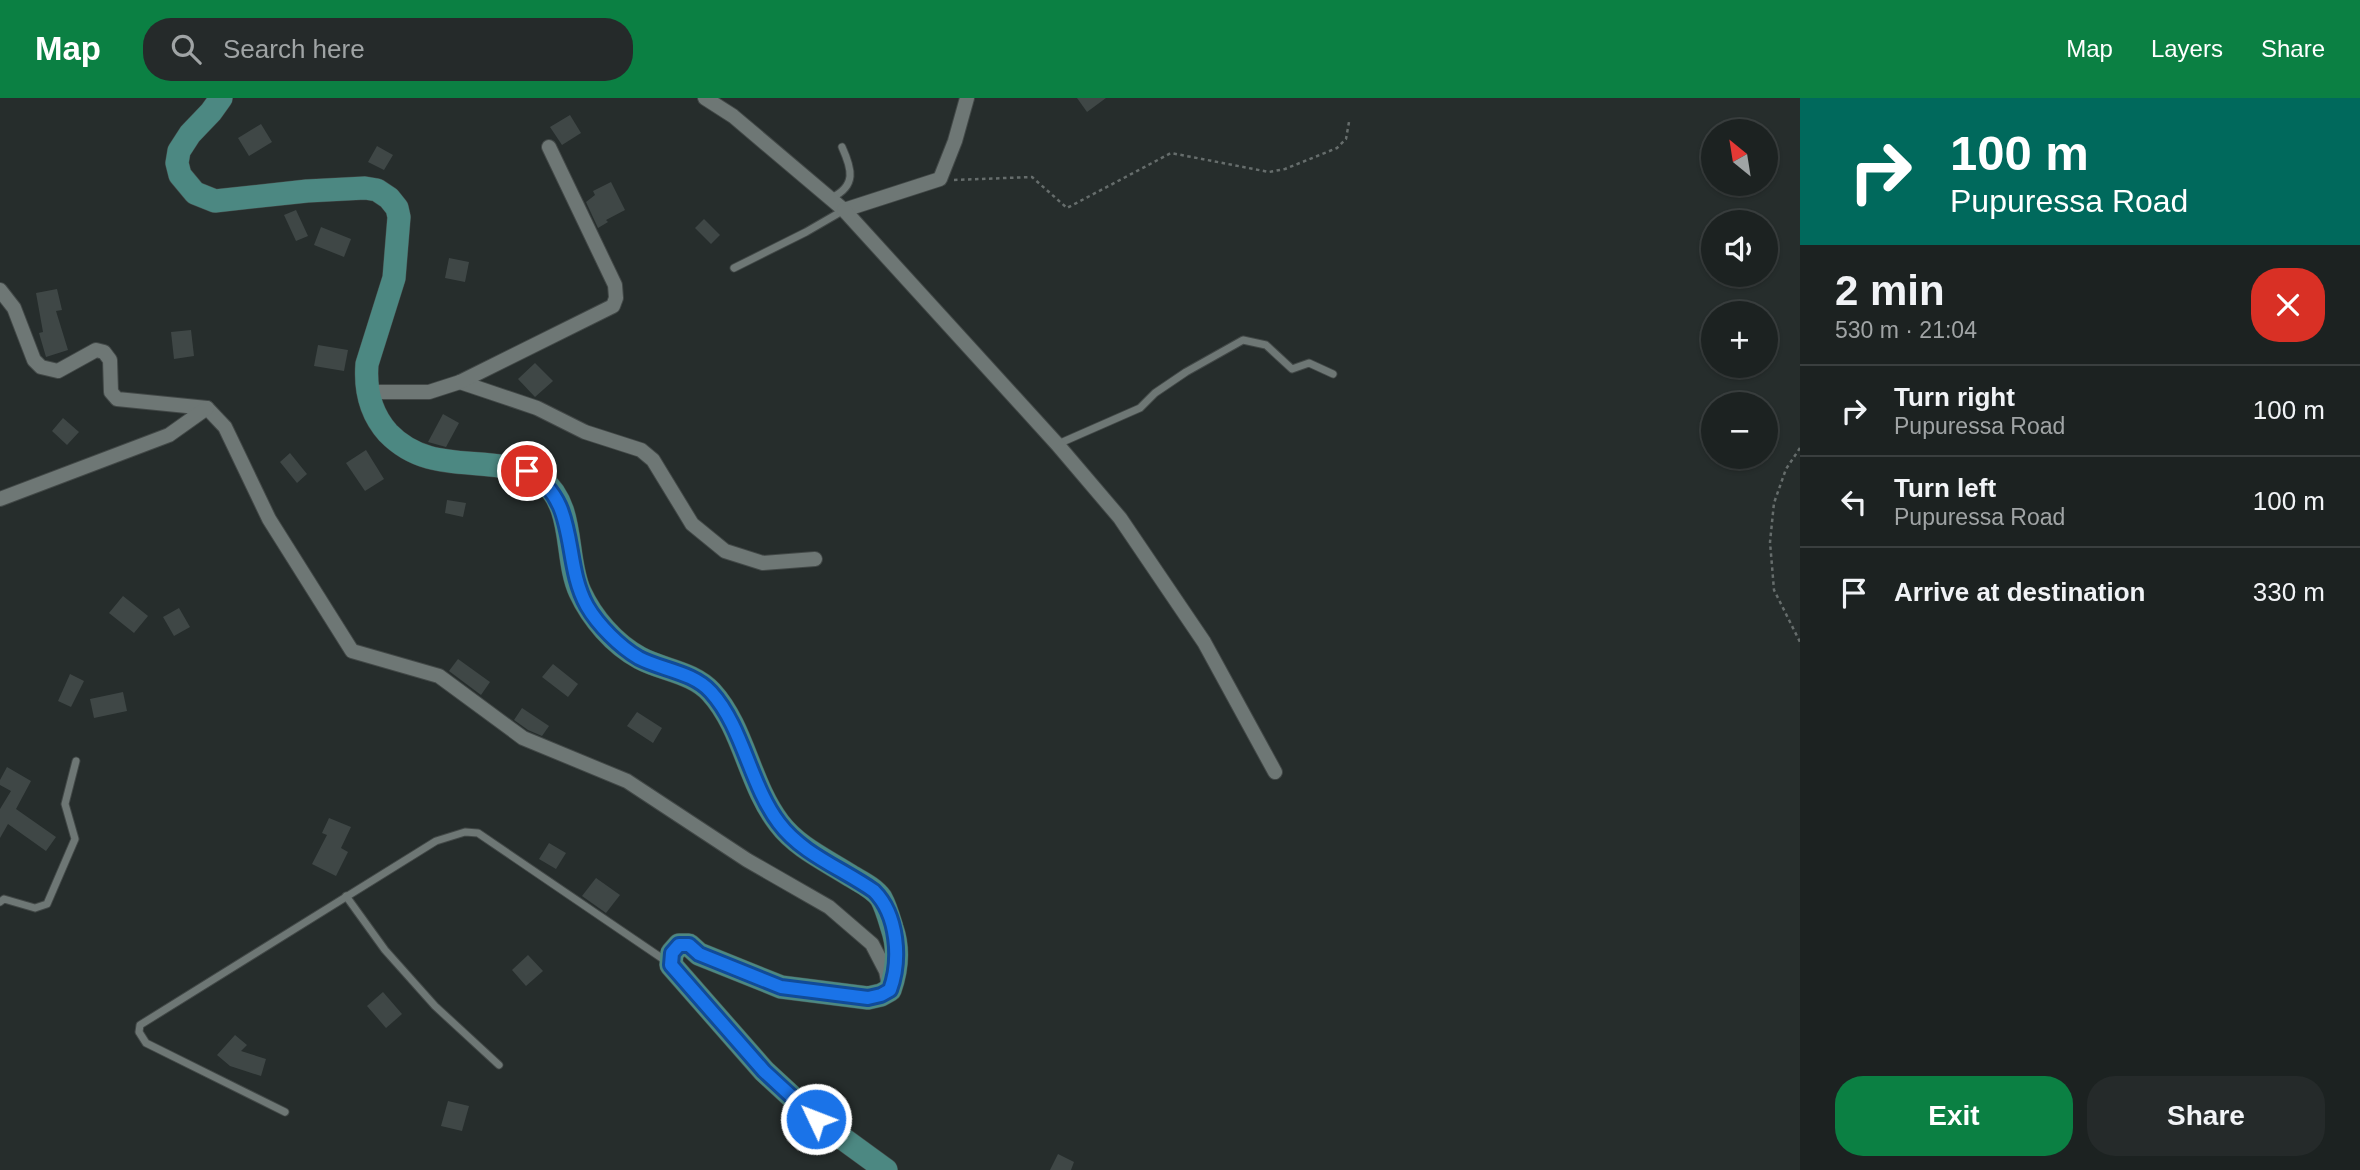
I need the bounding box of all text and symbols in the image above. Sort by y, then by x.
search box [143,18,633,81]
text: Map [35,30,101,67]
icon: search [167,30,205,68]
text: Search here [223,34,365,64]
text: Map [2066,35,2113,62]
text: Layers [2151,35,2223,62]
text: Share [2261,35,2325,62]
north arrow [1701,119,1778,196]
map controls [1701,119,1778,469]
icon: right [1835,126,1926,217]
text: 100 m [1950,126,2089,180]
text: Pupuressa Road [1950,183,2188,219]
button: sound [1701,210,1778,287]
text: 2 min [1835,267,1945,314]
button: close [2251,268,2325,342]
button: + [1701,301,1778,378]
text: 530 m · 21:04 [1835,317,1977,343]
text: Turn right [1894,382,2015,412]
button: − [1701,392,1778,469]
icon: right [1835,392,1873,430]
text: 100 m [2253,395,2325,425]
text: Pupuressa Road [1894,413,2065,439]
pin [497,441,557,501]
icon: arrive [508,452,546,490]
text: Turn left [1894,473,1996,503]
icon: left [1835,483,1873,521]
text: 100 m [2253,486,2325,516]
text: Pupuressa Road [1894,504,2065,530]
icon: arrive [1835,574,1873,612]
text: Arrive at destination [1894,577,2145,607]
text: 330 m [2253,577,2325,607]
button: Exit [1835,1076,2073,1156]
button: Share [2087,1076,2325,1156]
position arrow [779,1082,853,1156]

